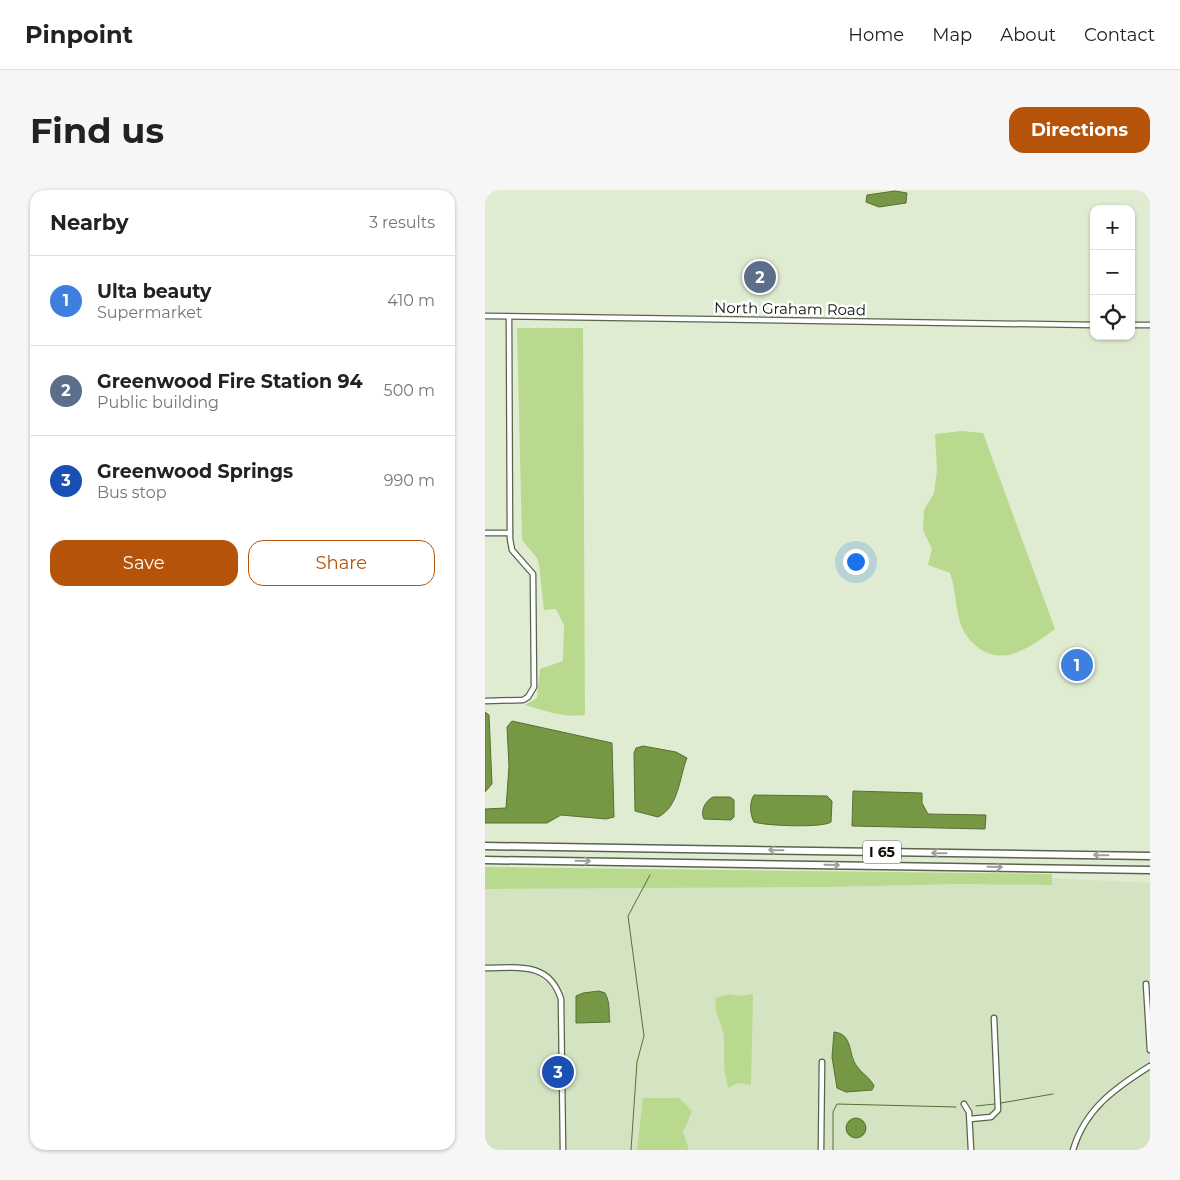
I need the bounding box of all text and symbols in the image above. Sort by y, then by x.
text: Pinpoint [25,20,133,49]
text: Home [848,24,904,46]
text: Map [932,24,972,46]
text: About [1000,24,1056,46]
text: Contact [1084,24,1155,46]
button: Directions [1009,107,1150,153]
text: Find us [30,109,164,152]
map controls [1090,205,1135,340]
button: + [1090,205,1135,250]
text: Nearby [50,210,129,235]
text: 3 results [369,213,435,232]
button: − [1090,250,1135,295]
pin: 2 [744,258,776,296]
text: Ulta beauty [97,280,211,303]
text: 1 [63,291,69,310]
text: 410 m [387,291,435,310]
button: locate [1090,295,1135,340]
street label: North Graham Road [714,298,866,319]
text: Supermarket [97,303,203,322]
text: Greenwood Fire Station 94 [97,370,363,393]
text: 2 [61,381,71,400]
text: 500 m [384,381,435,400]
text: Public building [97,393,219,412]
text: Greenwood Springs [97,460,293,483]
text: 3 [61,471,71,490]
text: 990 m [384,471,435,490]
text: Bus stop [97,483,167,502]
button: Save [50,540,238,586]
button: Share [248,540,435,586]
your location [843,549,869,575]
pin: 1 [1061,646,1093,684]
road number: I 65 [863,840,901,864]
one-way arrow [769,846,785,855]
one-way arrow [931,848,948,858]
one-way arrow [1094,850,1110,860]
one-way arrow [574,856,591,866]
one-way arrow [824,860,840,869]
one-way arrow [986,862,1003,872]
pin: 3 [542,1053,574,1091]

